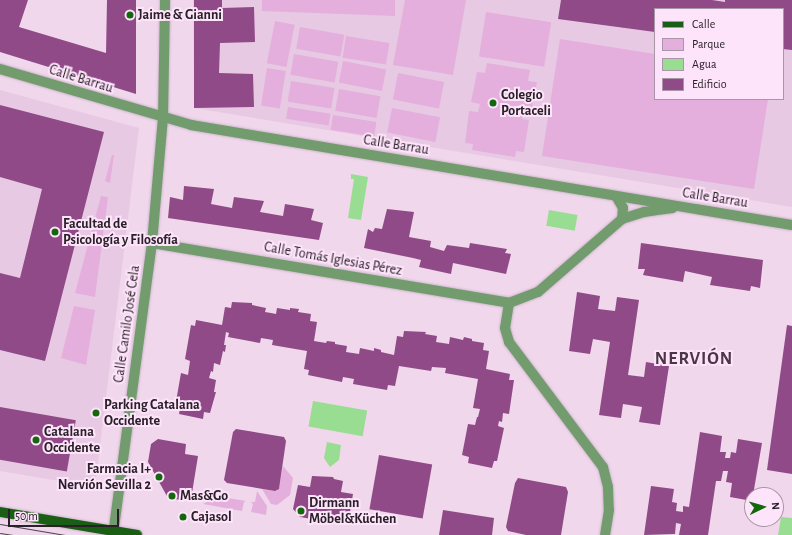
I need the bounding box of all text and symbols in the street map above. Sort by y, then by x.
place label: Jaime & Gianni [138,7,222,23]
legend [654,8,784,100]
marker: Jaime & Gianni [125,10,135,20]
text: Calle [692,18,715,30]
text: Parque [692,38,725,50]
text: Agua [692,58,716,70]
street label: Calle Barrau [47,61,115,97]
text: Edificio [692,78,727,90]
place label: Colegio Portaceli [501,87,551,120]
marker: Colegio Portaceli [488,98,498,108]
street label: Calle Barrau [362,132,430,158]
street label: Calle Barrau [681,185,749,211]
place label: Facultad de Psicología y Filosofía [63,216,178,248]
marker: Facultad de Psicología y Filosofía [50,227,60,237]
street label: Calle Tomás Iglesias Pérez [263,239,403,279]
street label: Calle Camilo José Cela [110,264,144,384]
district label: NERVIÓN [655,348,733,370]
place label: Parking Catalana Occidente [104,397,200,430]
marker: Parking Catalana Occidente [91,408,101,418]
place label: Catalana Occidente [44,424,100,456]
marker: Catalana Occidente [31,435,41,445]
place label: Farmacia I+ Nervión Sevilla 2 [58,461,151,494]
marker: Farmacia I+ Nervión Sevilla 2 [154,472,164,482]
north arrow [744,487,784,527]
place label: Mas&Go [180,488,228,504]
marker: Mas&Go [167,491,177,501]
place label: Dirmann Möbel&Küchen [309,495,396,528]
scale bar [10,501,121,527]
text: N [770,502,781,510]
marker: Dirmann Möbel&Küchen [296,506,306,516]
place label: Cajasol [191,509,232,525]
text: 50 m [15,510,38,522]
marker: Cajasol [178,512,188,522]

